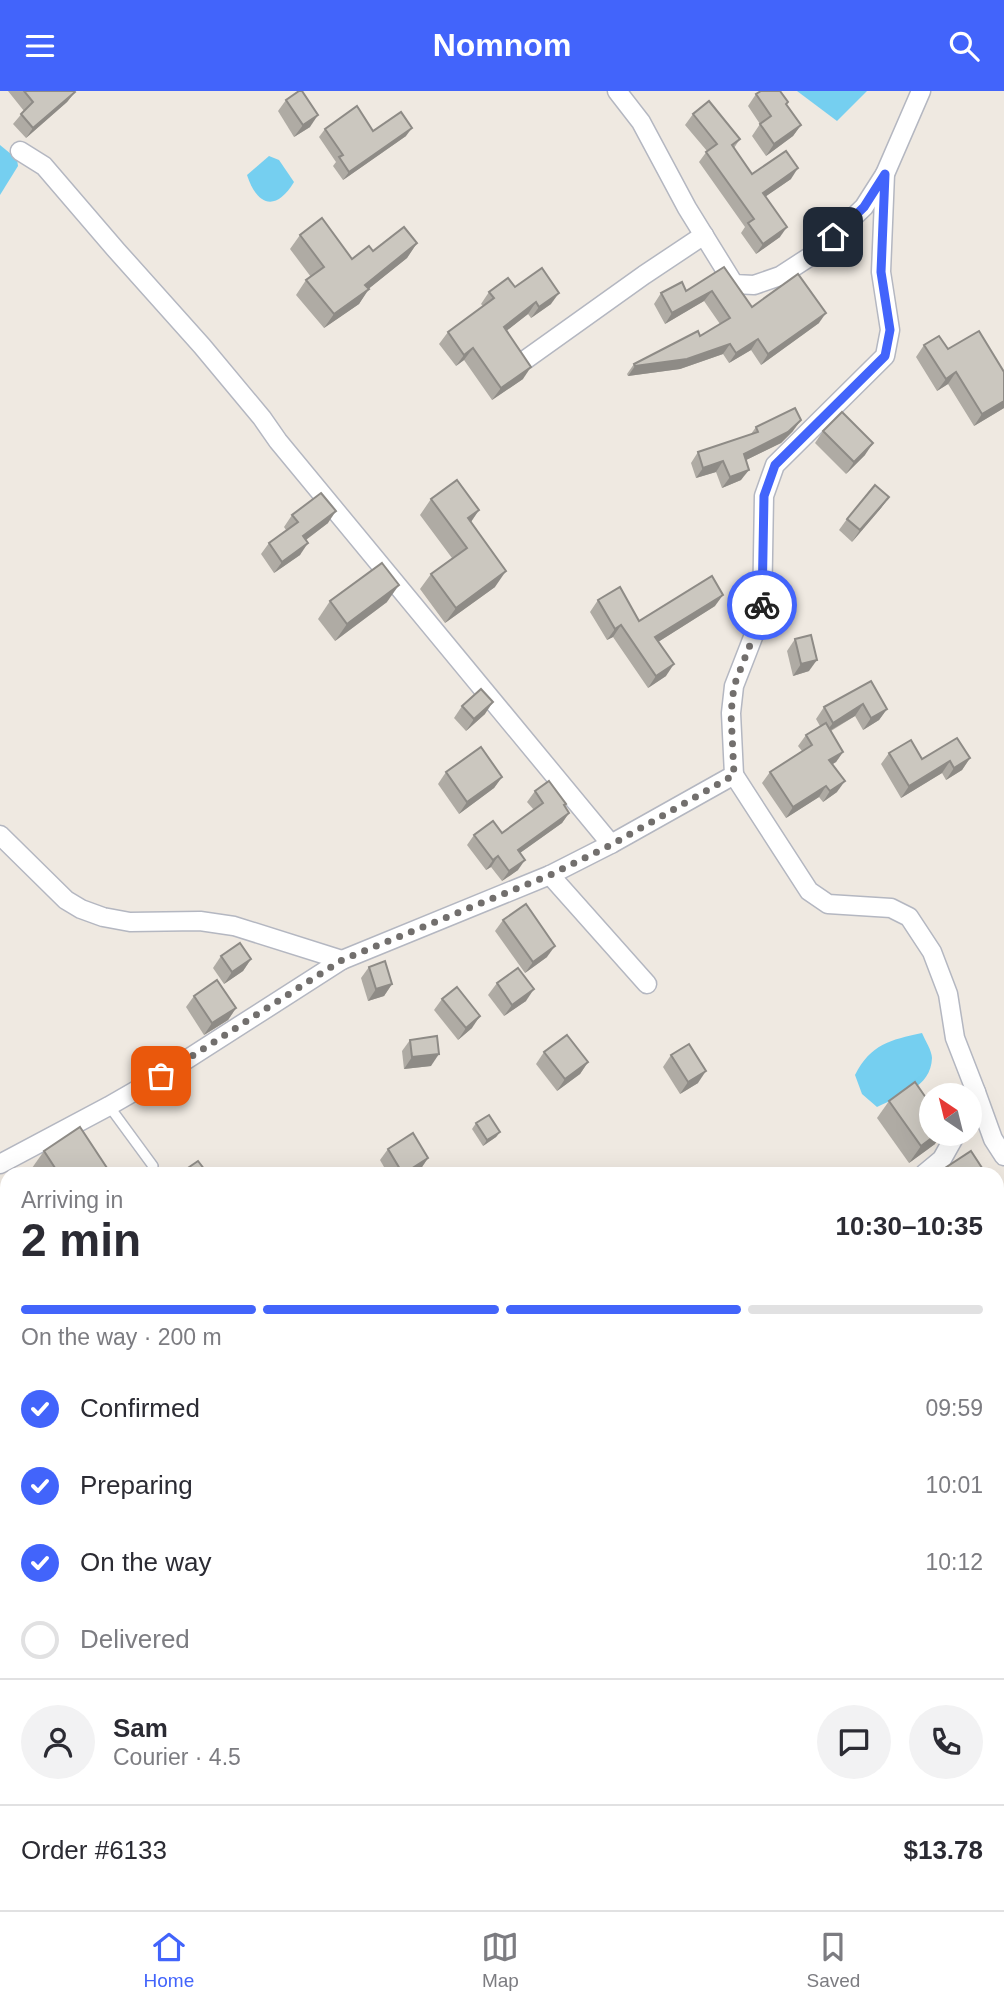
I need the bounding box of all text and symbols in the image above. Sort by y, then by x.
icon: menu [21,27,59,65]
text: Nomnom [433,27,571,63]
icon: search [945,27,983,65]
pin [803,207,863,267]
icon: home [814,218,852,256]
courier [727,570,797,640]
icon: bike [743,586,781,624]
pin [131,1046,191,1106]
icon: bag [142,1057,180,1095]
north arrow [919,1083,982,1146]
map controls [919,1083,982,1146]
text: Arriving in [21,1187,123,1213]
text: 10:30–10:35 [836,1211,983,1241]
text: 2 min [21,1214,141,1266]
text: On the way · 200 m [21,1324,222,1350]
icon: check [21,1390,59,1428]
text: Confirmed [80,1393,200,1423]
text: 09:59 [925,1395,983,1421]
icon: check [21,1467,59,1505]
text: Preparing [80,1470,193,1500]
text: 10:01 [925,1472,983,1498]
icon: check [21,1544,59,1582]
text: On the way [80,1547,212,1577]
text: 10:12 [925,1549,983,1575]
text: Delivered [80,1624,190,1654]
button: person [21,1705,95,1779]
button: chat [817,1705,891,1779]
button: phone [909,1705,983,1779]
text: Sam [113,1713,168,1743]
text: Courier · 4.5 [113,1744,241,1770]
text: Order #6133 [21,1835,167,1865]
text: $13.78 [903,1835,983,1865]
tab: Home [144,1928,194,1992]
tab: Map [481,1928,519,1992]
tab: Saved [807,1928,860,1992]

